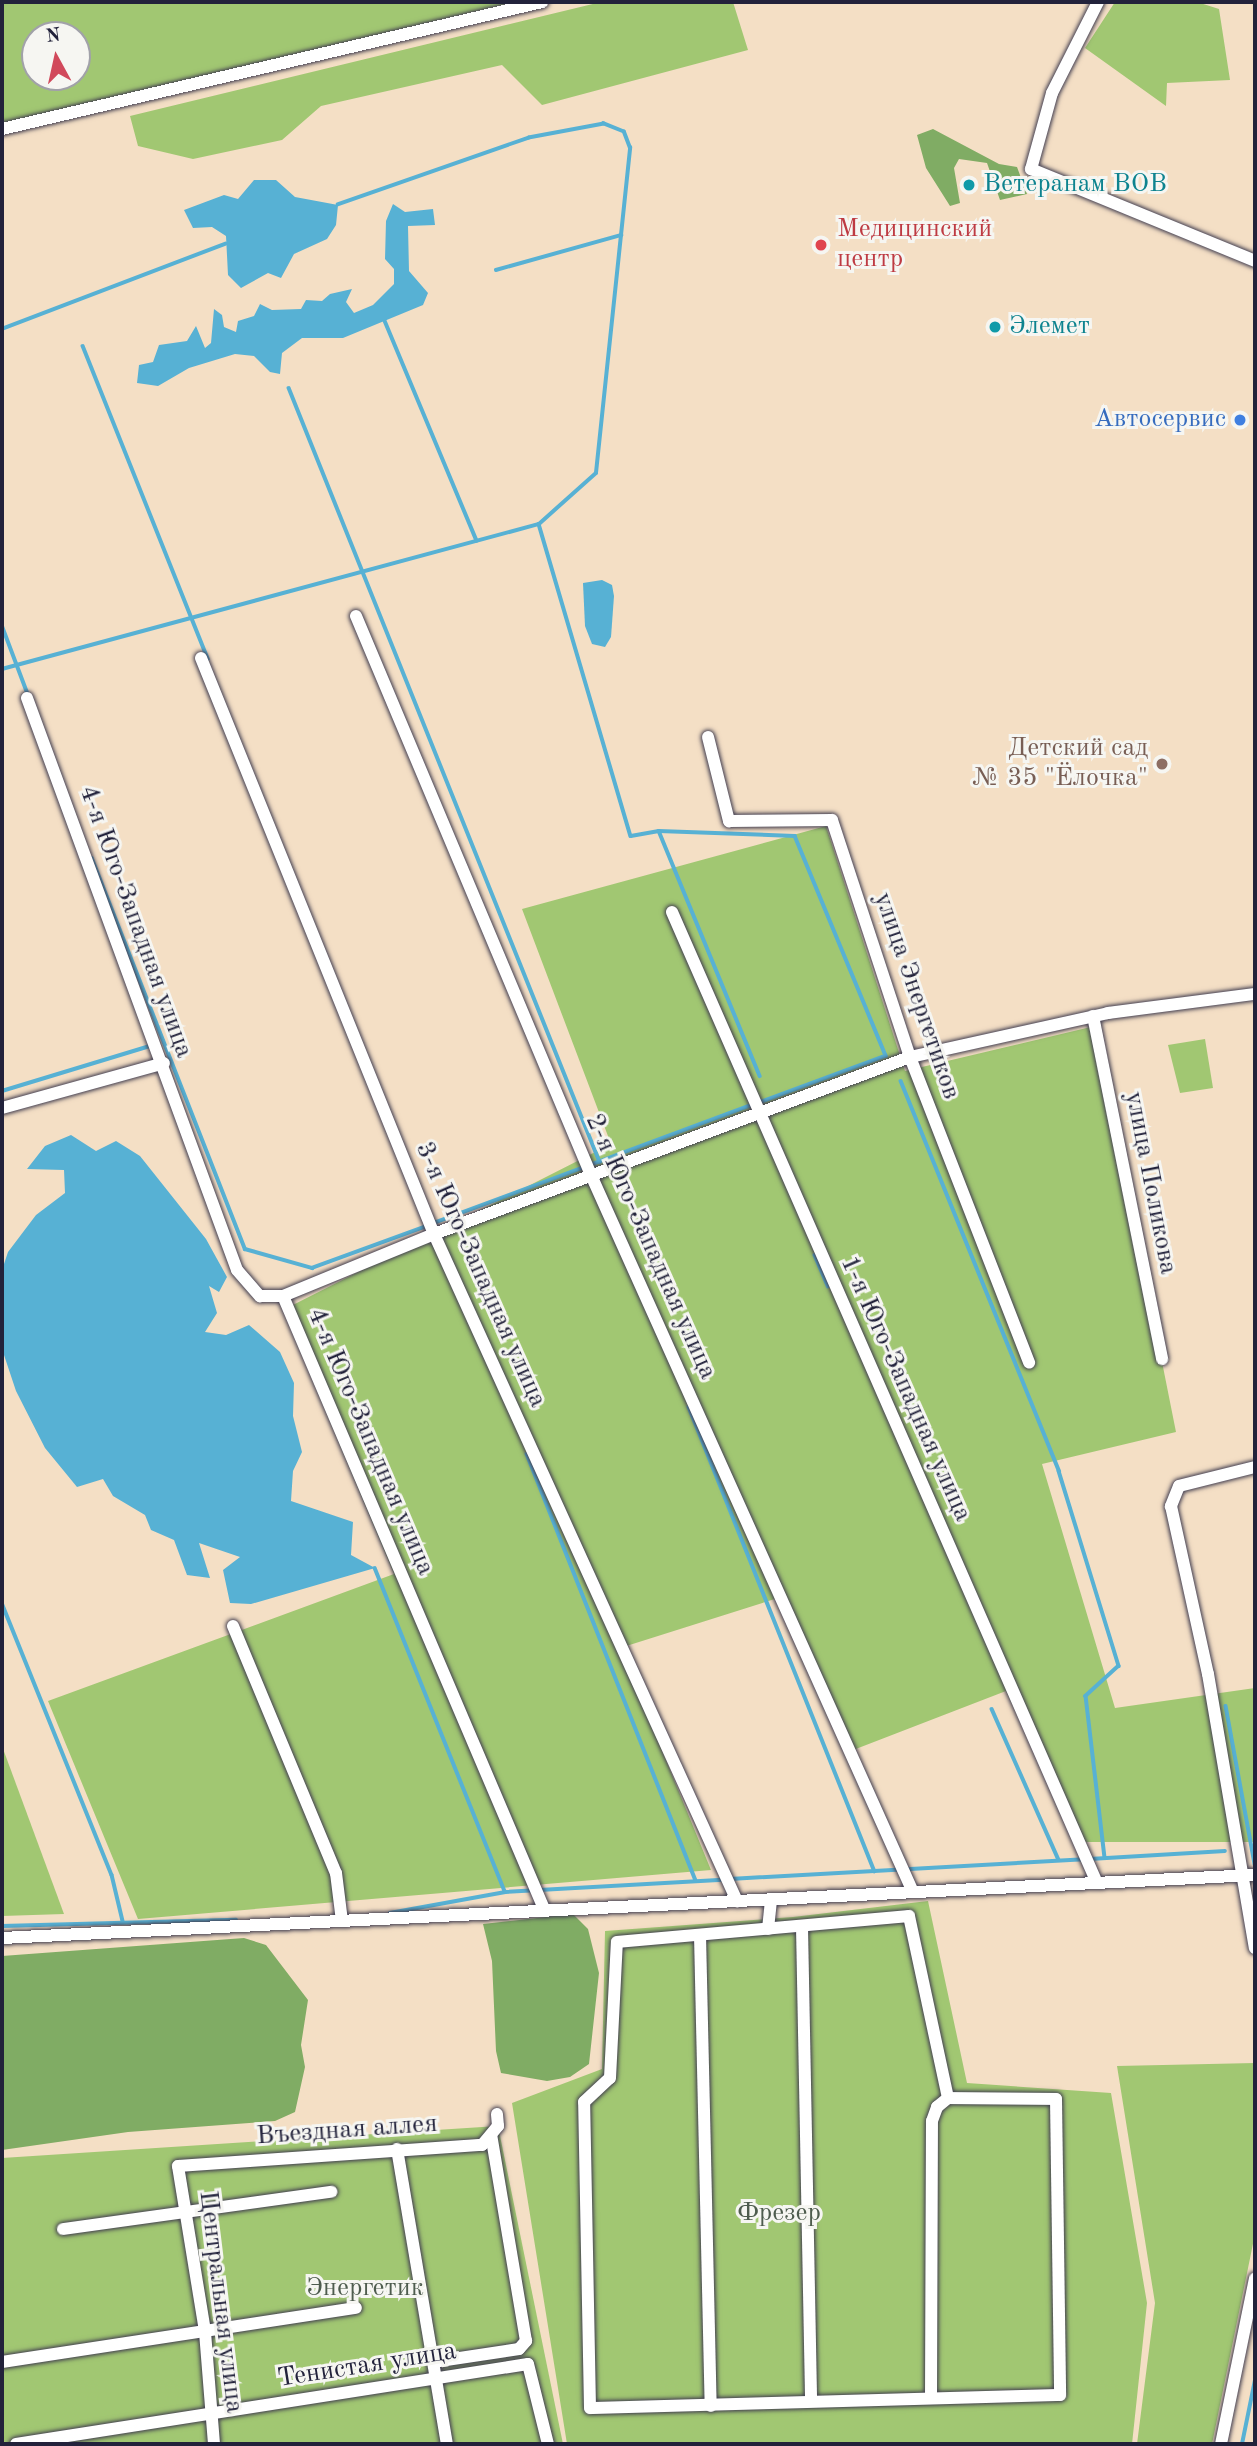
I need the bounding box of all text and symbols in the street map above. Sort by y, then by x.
north arrow [21,21,91,91]
text: N [45,26,62,47]
place label: Ветеранам ВОВ [983,169,1167,201]
marker: Ветеранам ВОВ [961,177,977,193]
place label: Медицинский центр [837,214,992,276]
marker: Медицинский центр [811,235,831,255]
place label: Элемет [1009,311,1090,343]
marker: Элемет [987,319,1003,335]
place label: Автосервис [1094,404,1226,436]
marker: Автосервис [1232,412,1248,428]
place label: Детский сад № 35 "Ёлочка" [972,733,1148,794]
marker: Детский сад № 35 "Ёлочка" [1154,756,1170,772]
street label: 4-я Юго-Западная улица [71,782,199,1062]
street label: улица Энергетиков [866,888,966,1104]
street label: улица Поликова [1117,1089,1183,1277]
street label: 2-я Юго-Западная улица [577,1109,723,1385]
street label: 3-я Юго-Западная улица [407,1137,553,1413]
street label: 1-я Юго-Западная улица [832,1251,978,1527]
street label: 4-я Юго-Западная улица [300,1304,440,1580]
street label: Въездная аллея [255,2109,439,2153]
street label: Центральная улица [191,2189,249,2415]
park label: Фрезер [737,2198,821,2230]
park label: Энергетик [306,2273,424,2305]
street label: Тенистая улица [275,2336,459,2396]

